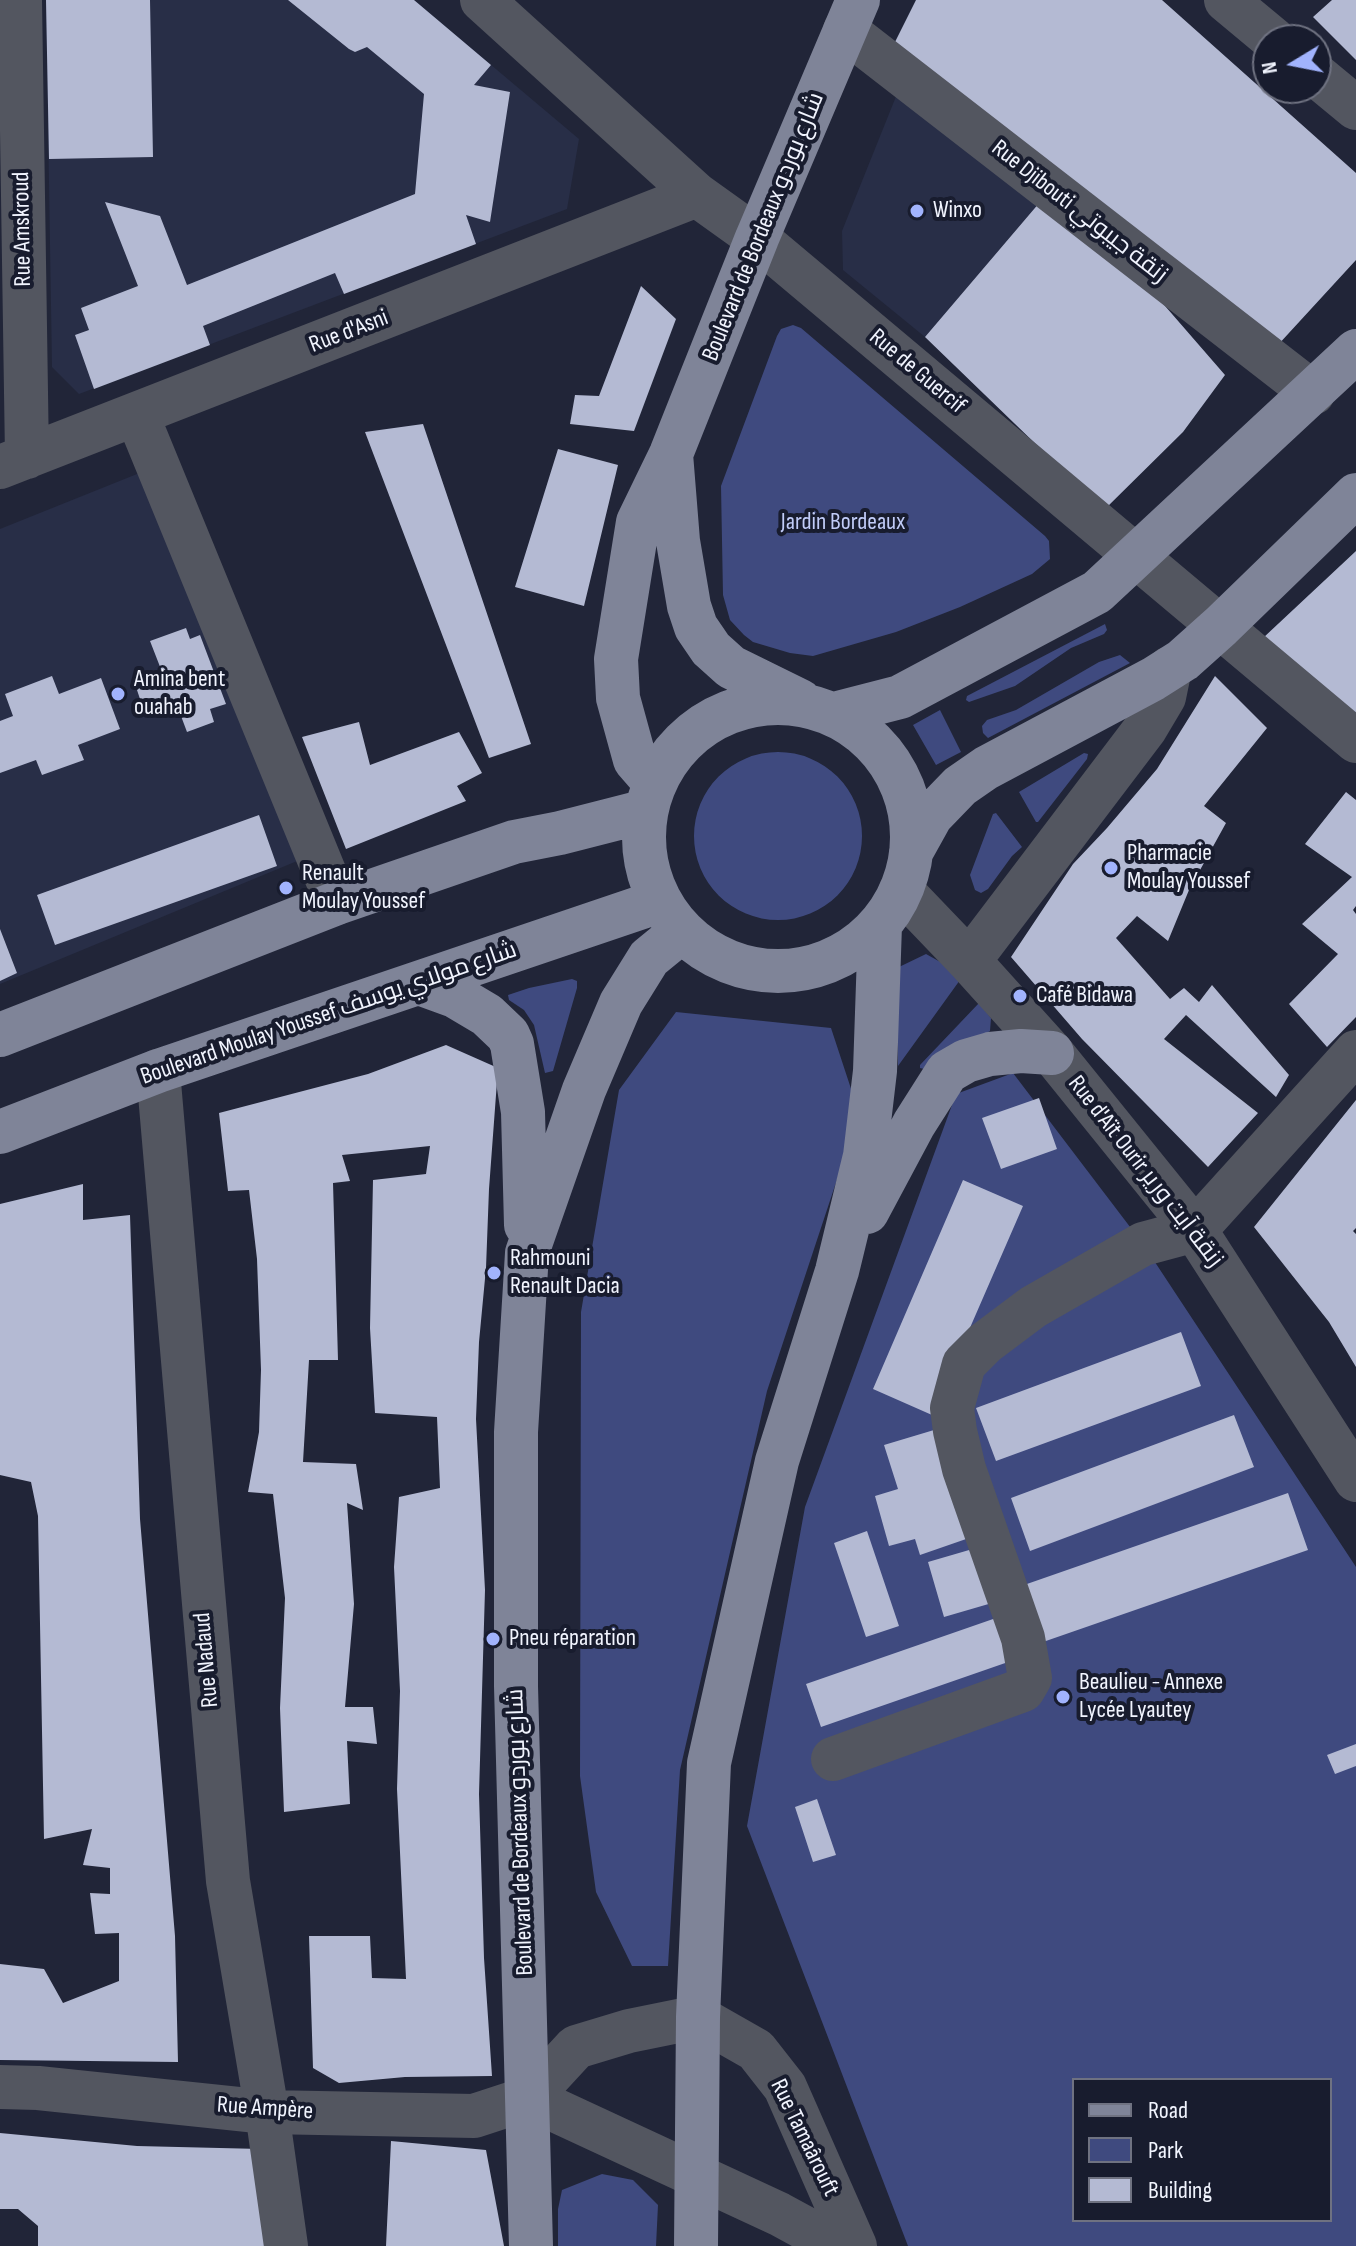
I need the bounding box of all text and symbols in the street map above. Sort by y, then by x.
north arrow [1252,24,1332,104]
text: N [1256,60,1284,76]
street label: Boulevard de Bordeaux شارع بوردو [697,89,831,365]
street label: Rue Djibouti زنقة جيبوتي [985,134,1173,290]
street label: Rue Amskroud [8,171,38,287]
place label: Winxo [933,197,982,225]
marker: Winxo [908,202,926,220]
street label: Rue d'Asni [306,304,392,360]
street label: Rue de Guercif [863,323,971,421]
park label: Jardin Bordeaux [781,509,905,537]
place label: Amina bent ouahab [134,666,225,722]
marker: Amina bent ouahab [109,685,127,703]
place label: Pharmacie Moulay Youssef [1127,840,1250,896]
marker: Pharmacie Moulay Youssef [1102,859,1120,877]
place label: Renault Moulay Youssef [302,860,425,916]
marker: Renault Moulay Youssef [277,879,295,897]
street label: Boulevard Moulay Youssef شارع مولاي يوسف [137,936,521,1092]
place label: Café Bidawa [1036,982,1133,1010]
marker: Café Bidawa [1011,987,1029,1005]
street label: Rue d'Aït Ourir زنقة آيت ورير [1061,1070,1229,1274]
place label: Rahmouni Renault Dacia [510,1245,620,1301]
marker: Rahmouni Renault Dacia [485,1264,503,1282]
street label: Rue Nadaud [188,1611,226,1709]
place label: Pneu réparation [509,1625,636,1653]
marker: Pneu réparation [484,1630,502,1648]
place label: Beaulieu - Annexe Lycée Lyautey [1079,1669,1223,1725]
street label: Boulevard de Bordeaux شارع بوردو [502,1688,540,1976]
marker: Beaulieu - Annexe Lycée Lyautey [1054,1688,1072,1706]
street label: Rue Tamaârouft [763,2075,845,2201]
legend [1072,2078,1332,2222]
street label: Rue Ampère [216,2091,314,2127]
text: Road [1148,2096,1188,2125]
text: Park [1148,2136,1183,2165]
text: Building [1148,2176,1212,2205]

